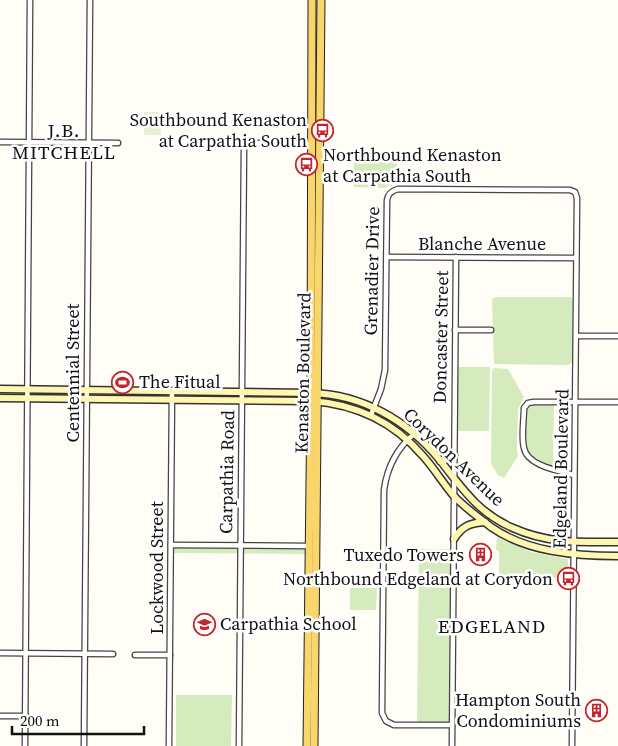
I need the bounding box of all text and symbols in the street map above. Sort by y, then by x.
place label: Southbound Kenaston at Carpathia South [130,107,307,153]
district label: J.B. MITCHELL [12,117,116,165]
bus stop icon: Southbound Kenaston at Carpathia South [311,118,335,142]
place label: Northbound Kenaston at Carpathia South [323,142,502,188]
bus stop icon: Northbound Kenaston at Carpathia South [295,153,319,177]
street label: Grenadier Drive [358,206,385,336]
street label: Blanche Avenue [418,231,546,256]
street label: Doncaster Street [427,270,454,404]
street label: Kenaston Boulevard [289,292,316,454]
street label: Centennial Street [60,303,85,442]
place label: The Fitual [139,369,221,394]
sports icon: The Fitual [111,370,135,394]
street label: Edgeland Boulevard [547,389,574,549]
street label: Corydon Avenue [398,402,511,512]
street label: Carpathia Road [213,410,240,534]
street label: Lockwood Street [144,501,169,635]
place label: Tuxedo Towers [344,542,464,567]
building icon: Tuxedo Towers [468,543,492,567]
place label: Northbound Edgeland at Corydon [283,566,553,591]
bus stop icon: Northbound Edgeland at Corydon [557,567,581,591]
place label: Carpathia School [220,611,357,636]
school or university icon: Carpathia School [192,612,216,636]
district label: EDGELAND [438,613,546,639]
place label: Hampton South Condominiums [455,687,581,733]
building icon: Hampton South Condominiums [585,698,609,722]
scale bar [12,704,145,736]
text: 200 m [20,710,60,731]

